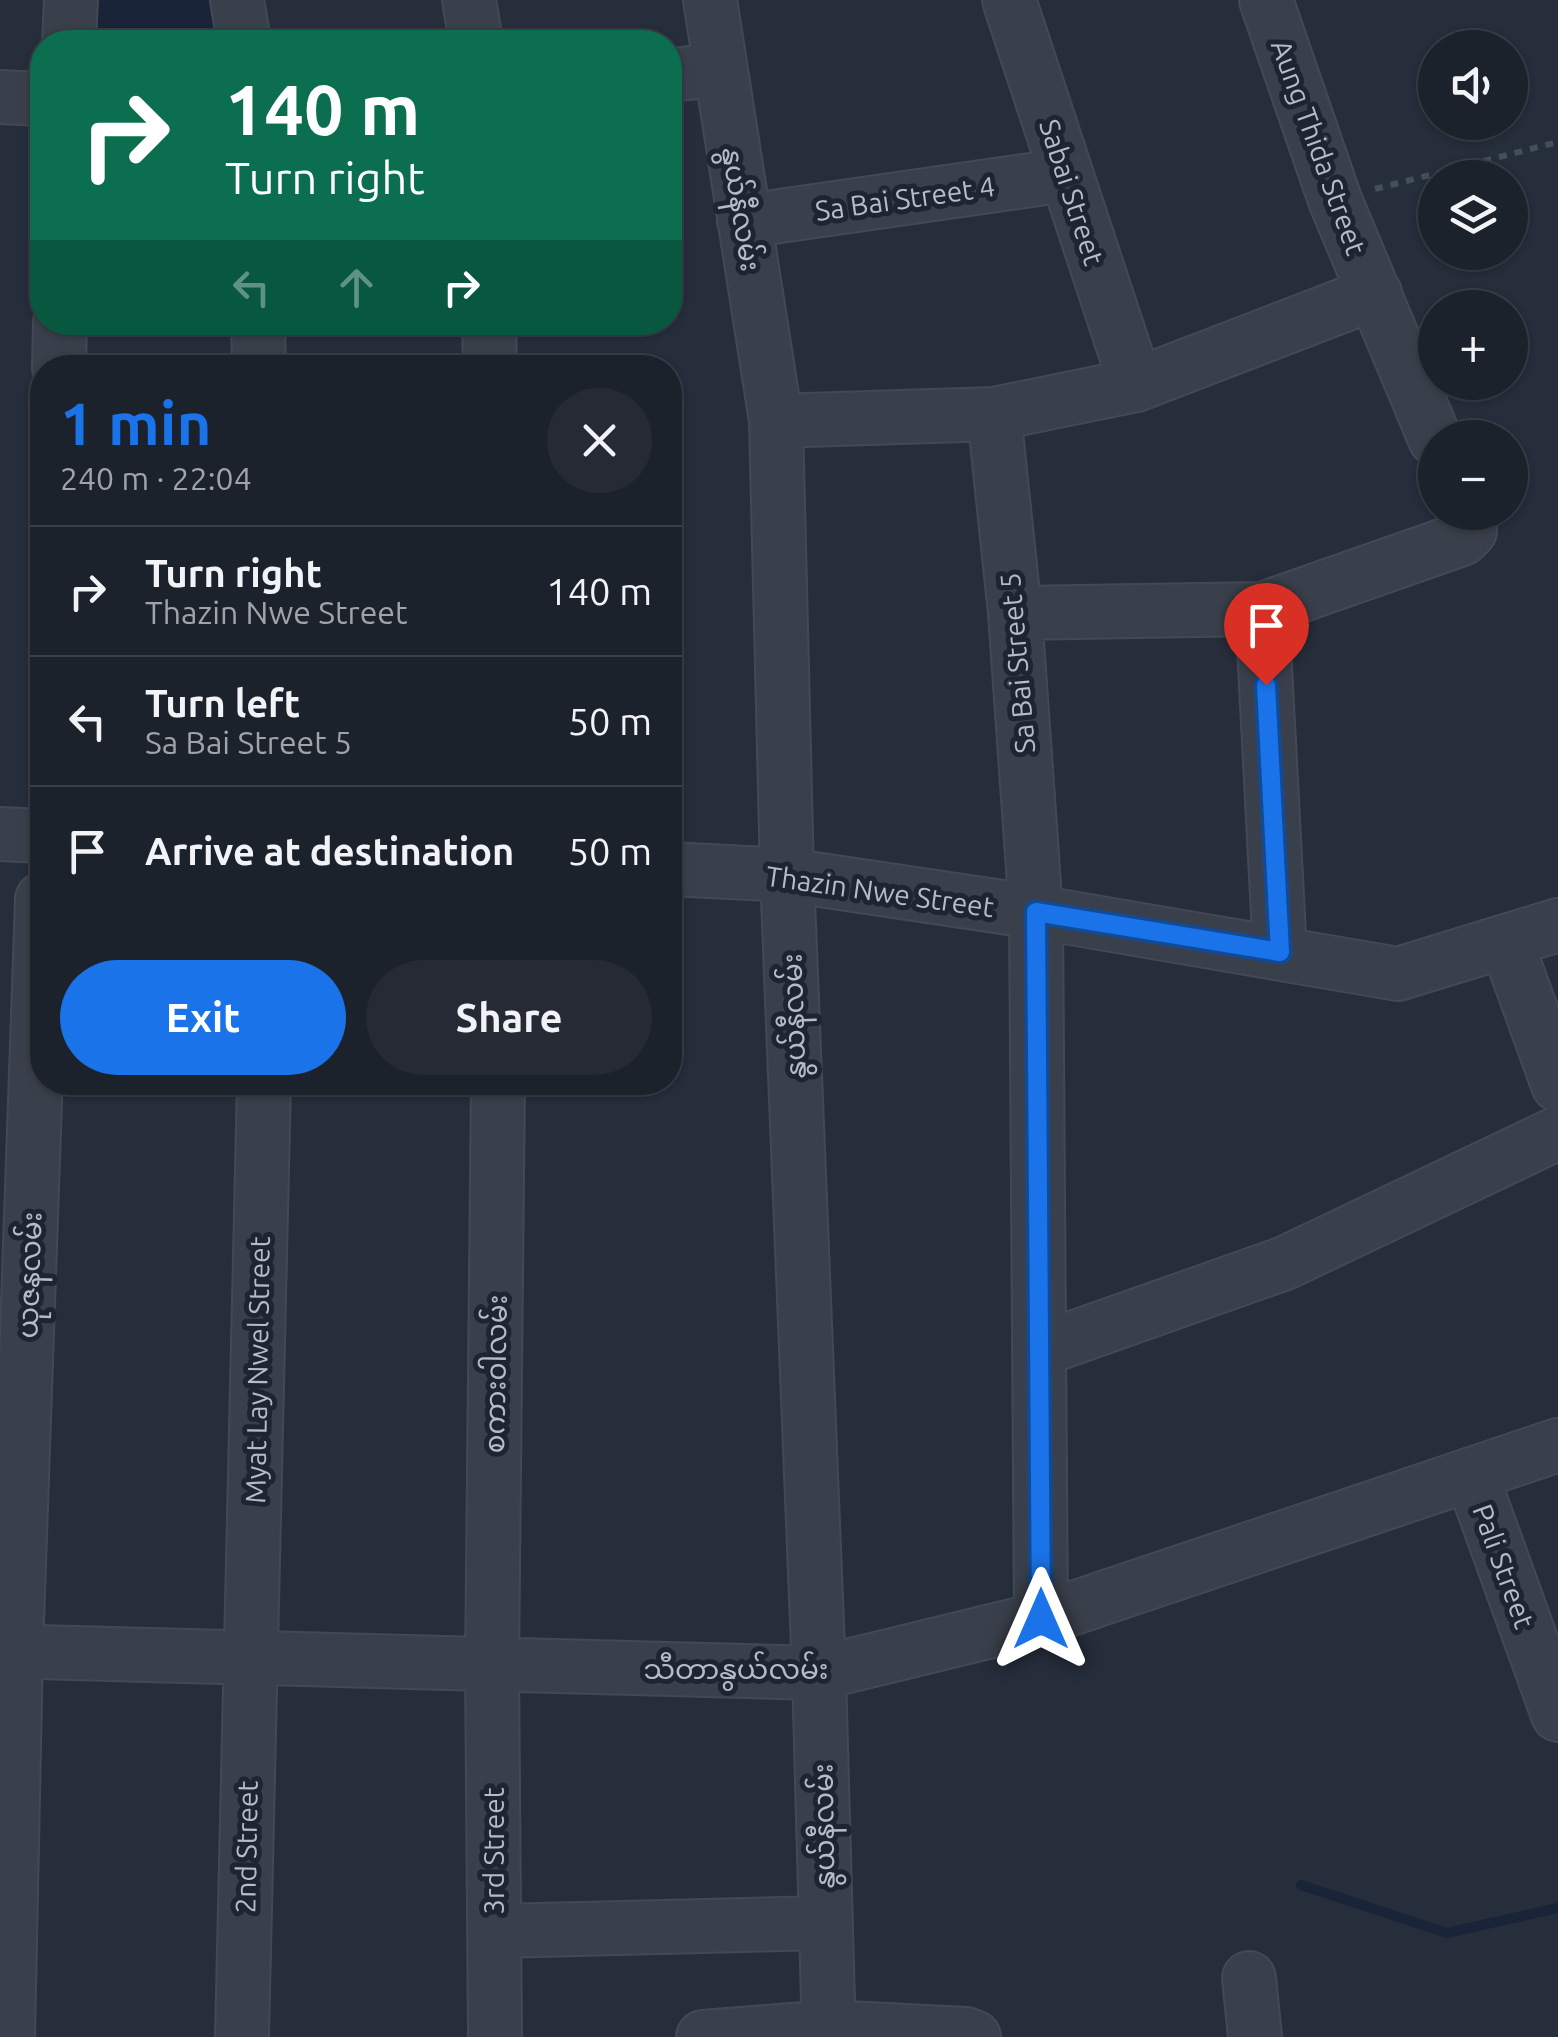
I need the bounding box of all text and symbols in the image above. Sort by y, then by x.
map controls [1418,30,1528,530]
button: sound [1418,30,1528,140]
street label: Aung Thida Street [1266,35,1372,259]
icon: right [60,70,190,200]
text: 140 m [225,70,420,148]
street label: Sabai Street [1034,115,1110,269]
street label: နွယ်နီလမ်း [709,144,769,275]
text: Turn right [225,152,425,203]
button: layers [1418,160,1528,270]
street label: Sa Bai Street 4 [813,170,997,226]
icon: left [224,260,279,315]
icon: ahead [329,260,384,315]
icon: right [434,260,489,315]
button: + [1418,290,1528,400]
button: close [547,388,652,493]
text: 1 min [60,389,212,456]
button: − [1418,420,1528,530]
text: 240 m · 22:04 [60,460,252,496]
text: Turn right [145,552,322,594]
icon: right [60,564,115,619]
text: 140 m [546,570,652,612]
street label: Sa Bai Street 5 [994,571,1040,755]
pin [1224,583,1309,686]
text: Thazin Nwe Street [145,594,408,630]
icon: arrive [1239,598,1294,653]
text: Turn left [145,682,300,724]
icon: left [60,694,115,749]
text: 50 m [568,700,652,742]
text: Sa Bai Street 5 [145,724,352,760]
icon: arrive [60,824,115,879]
text: Arrive at destination [145,830,514,872]
text: 50 m [568,830,652,872]
street label: Thazin Nwe Street [764,860,996,922]
street label: နွယ်နီလမ်း [773,953,819,1079]
button: Exit [60,960,346,1075]
button: Share [366,960,652,1075]
street label: ယုဇနလမ်း [9,1211,55,1339]
street label: Myat Lay Nwel Street [239,1236,275,1504]
street label: စကား၀ါလမ်း [476,1294,512,1454]
street label: Pali Street [1467,1500,1541,1632]
position arrow [989,1567,1093,1671]
street label: သီတာနွယ်လမ်း [643,1651,829,1691]
street label: နွယ်နီလမ်း [804,1763,848,1889]
street label: 2nd Street [229,1780,263,1914]
street label: 3rd Street [478,1787,509,1915]

